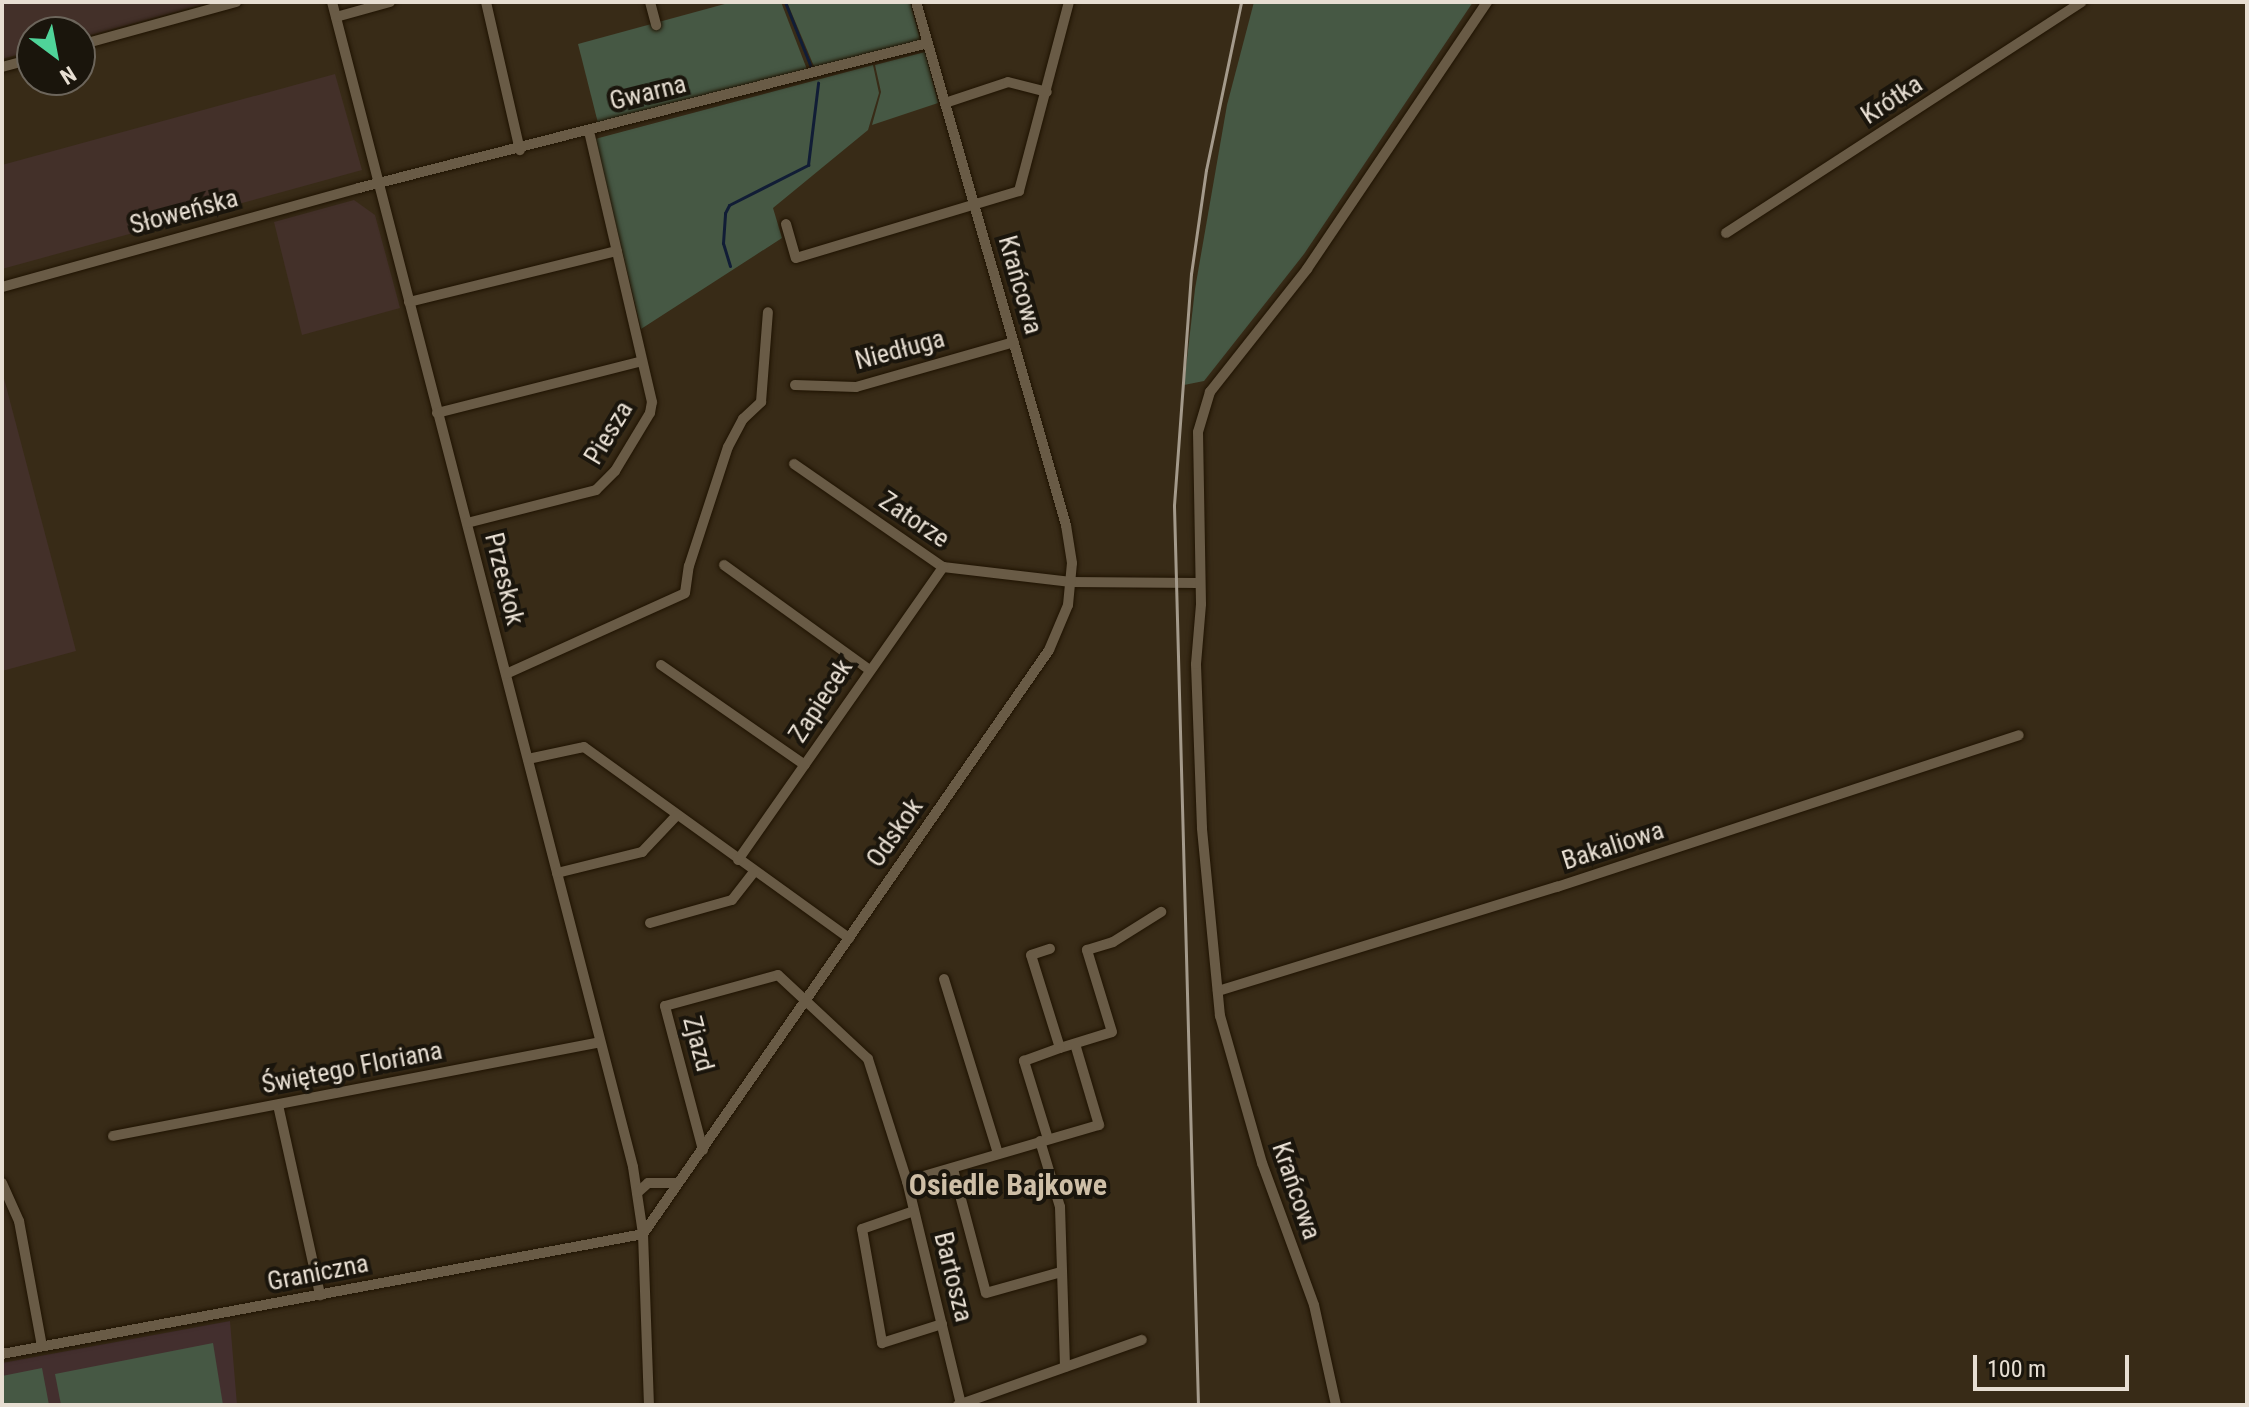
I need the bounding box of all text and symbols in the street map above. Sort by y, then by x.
north arrow [16,16,96,96]
text: N [56,61,80,89]
street label: Gwarna [607,68,689,118]
street label: Krótka [1856,69,1928,131]
street label: Słoweńska [126,183,242,241]
street label: Krańcowa [991,232,1049,338]
street label: Niedługa [852,323,948,377]
street label: Piesza [578,396,640,470]
street label: Zatorze [873,485,955,555]
street label: Przeskok [477,530,531,628]
street label: Zapiecek [783,654,859,748]
street label: Odskok [860,793,930,873]
street label: Bakaliowa [1558,815,1668,877]
street label: Zjazd [676,1013,720,1075]
street label: Świętego Floriana [259,1035,445,1101]
street label: Krańcowa [1265,1138,1327,1244]
district label: Osiedle Bajkowe [909,1167,1107,1203]
street label: Bartosza [927,1229,979,1325]
street label: Graniczna [265,1248,371,1298]
scale bar [1977,1339,2133,1389]
text: 100 m [1987,1355,2046,1383]

